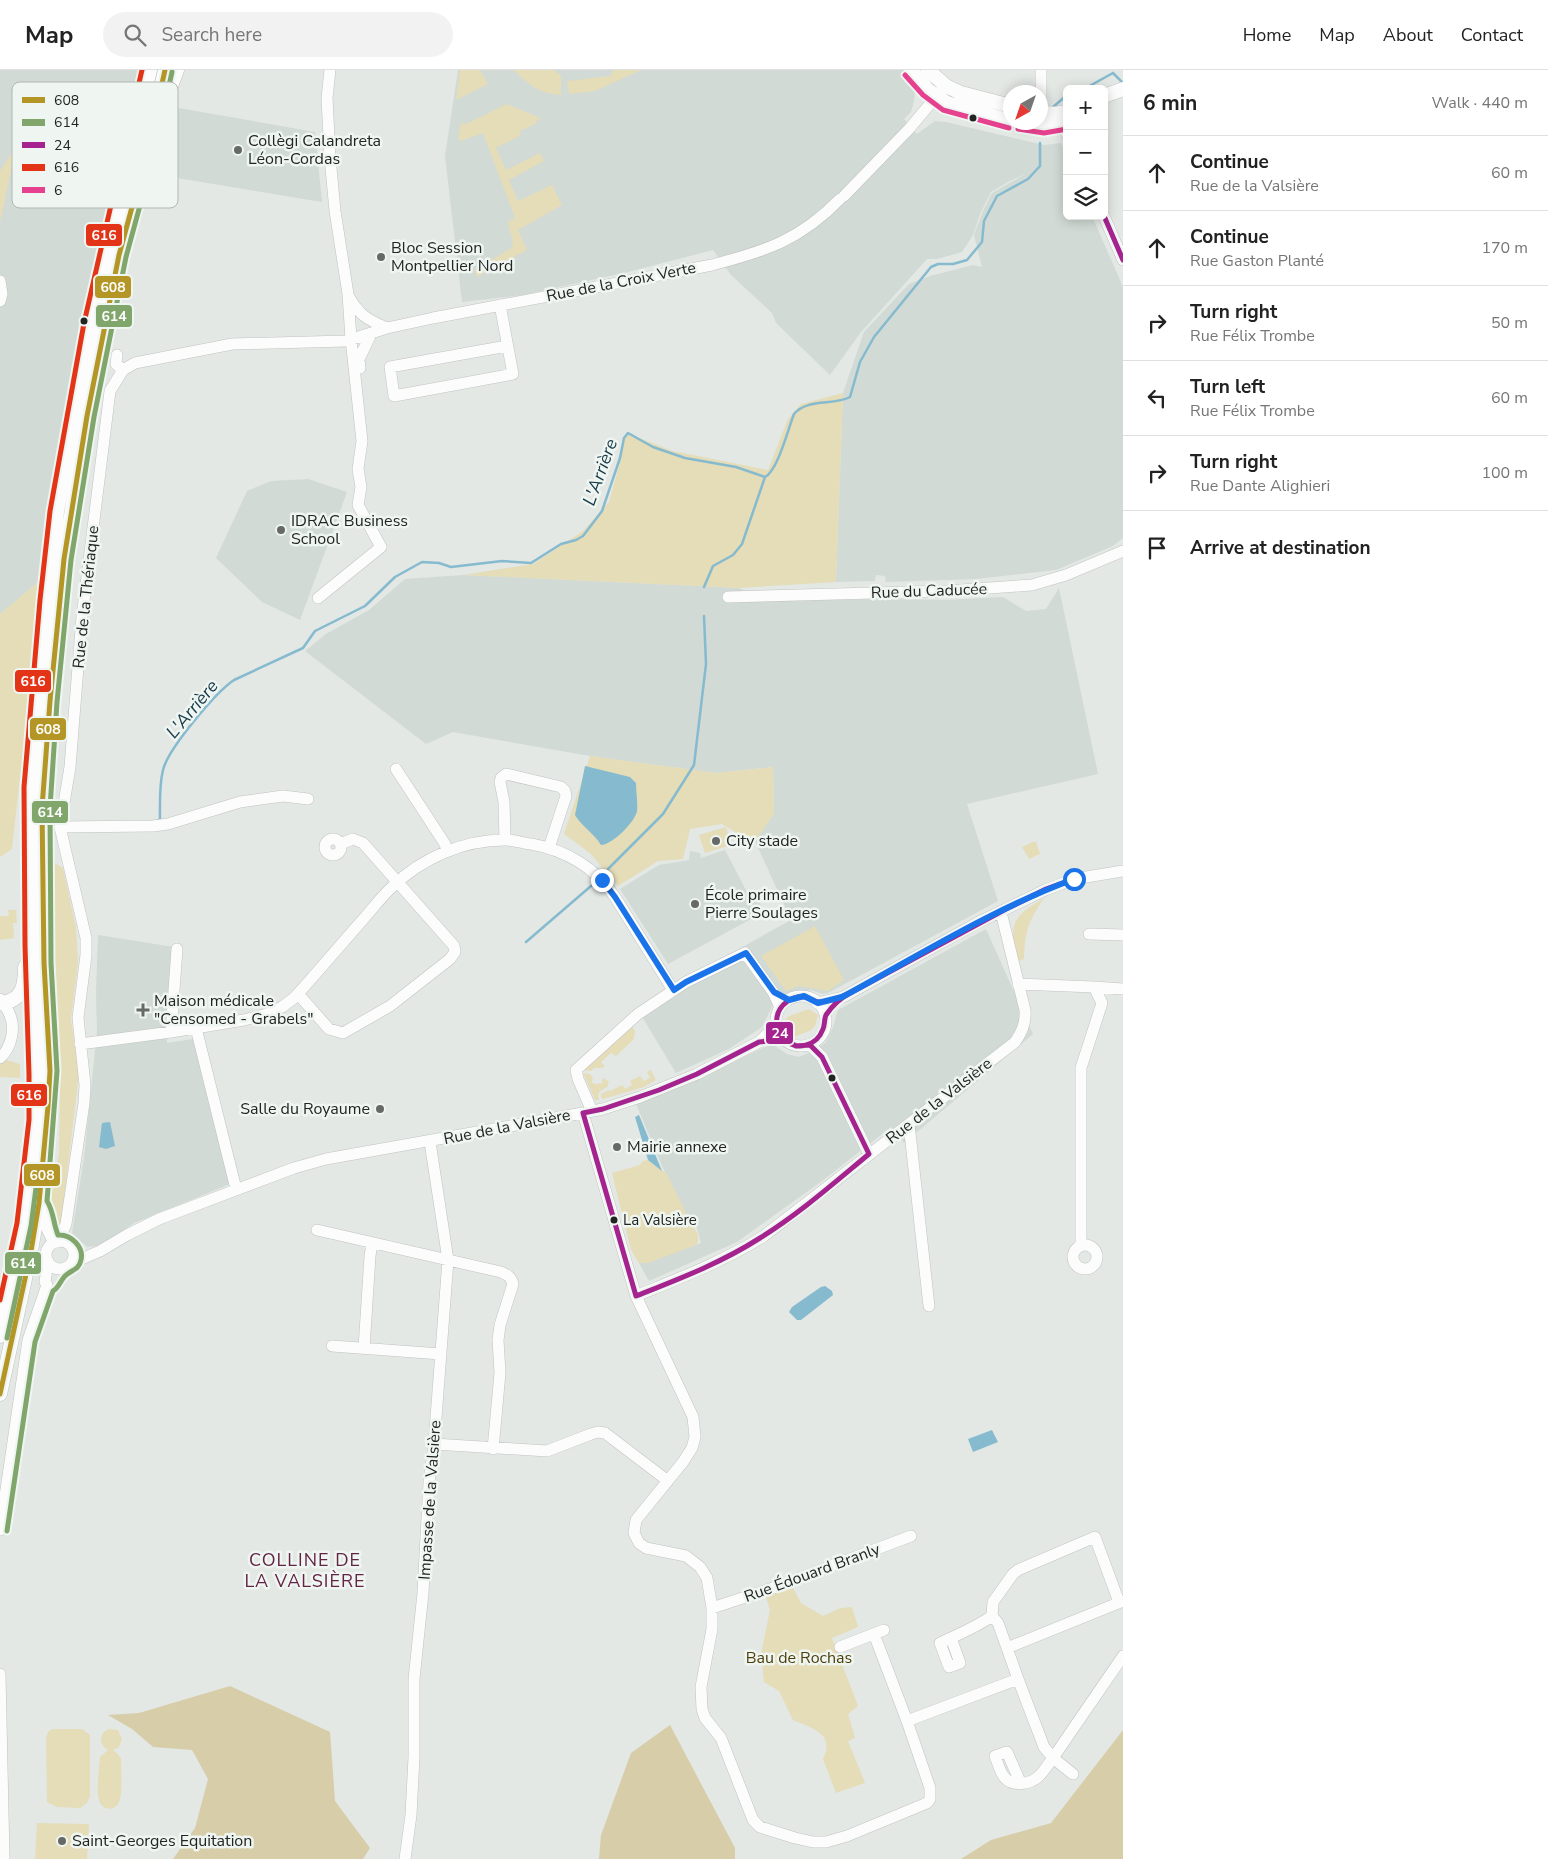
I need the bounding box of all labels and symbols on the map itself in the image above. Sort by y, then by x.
legend [12,82,178,208]
north arrow [1003,85,1048,130]
text: 608 [54,91,79,110]
text: 614 [54,113,79,132]
unlabelled marker [968,113,978,123]
place label: Collègi Calandreta Léon-Cordas [248,130,381,170]
text: 24 [54,136,71,155]
marker: Collègi Calandreta Léon-Cordas [232,144,244,156]
text: 616 [54,158,79,177]
text: 6 [54,181,62,200]
line badge: 616 [85,223,123,247]
text: 616 [91,226,117,245]
place label: Bloc Session Montpellier Nord [391,237,513,277]
marker: Bloc Session Montpellier Nord [375,251,387,263]
street label: Rue de la Croix Verte [544,257,698,307]
line badge: 608 [94,275,132,299]
text: 608 [100,278,126,297]
line badge: 614 [95,304,133,328]
text: 614 [101,307,127,326]
unlabelled marker [79,316,89,326]
water label: L'Arrière [577,435,623,509]
place label: IDRAC Business School [291,510,408,550]
street label: Rue de la Thériaque [68,524,104,670]
marker: IDRAC Business School [275,524,287,536]
street label: Rue du Caducée [871,578,987,604]
line badge: 616 [14,669,52,693]
text: 616 [20,672,46,691]
water label: L'Arrière [160,674,224,743]
line badge: 608 [29,717,67,741]
text: 608 [35,720,61,739]
line badge: 614 [31,800,69,824]
text: 614 [37,803,63,822]
place label: City stade [726,830,798,852]
marker: City stade [710,835,722,847]
route start [1063,868,1086,891]
route end [591,869,614,892]
place label: École primaire Pierre Soulages [705,884,818,924]
marker: École primaire Pierre Soulages [689,898,701,910]
place label: Maison médicale "Censomed - Grabels" [154,990,313,1030]
marker: Maison médicale "Censomed - Grabels" [136,1003,150,1017]
line badge: 24 [765,1021,794,1045]
text: 24 [772,1024,789,1043]
street label: Rue de la Valsière [881,1053,997,1149]
unlabelled marker [827,1073,837,1083]
line badge: 616 [10,1083,48,1107]
text: 616 [16,1086,42,1105]
place label: Salle du Royaume [240,1098,370,1120]
marker: Salle du Royaume [374,1103,386,1115]
street label: Rue de la Valsière [442,1104,572,1150]
place label: Mairie annexe [627,1136,727,1158]
marker: Mairie annexe [611,1141,623,1153]
line badge: 608 [23,1163,61,1187]
text: 608 [29,1166,55,1185]
place label: La Valsière [623,1210,697,1230]
marker: La Valsière [609,1215,619,1225]
line badge: 614 [4,1251,42,1275]
text: 614 [10,1254,36,1273]
street label: Impasse de la Valsière [413,1419,447,1581]
street label: Rue Édouard Branly [741,1538,884,1608]
district label: COLLINE DE LA VALSIÈRE [245,1548,365,1593]
park label: Bau de Rochas [746,1647,852,1669]
place label: Saint-Georges Equitation [72,1830,252,1852]
marker: Saint-Georges Equitation [56,1835,68,1847]

